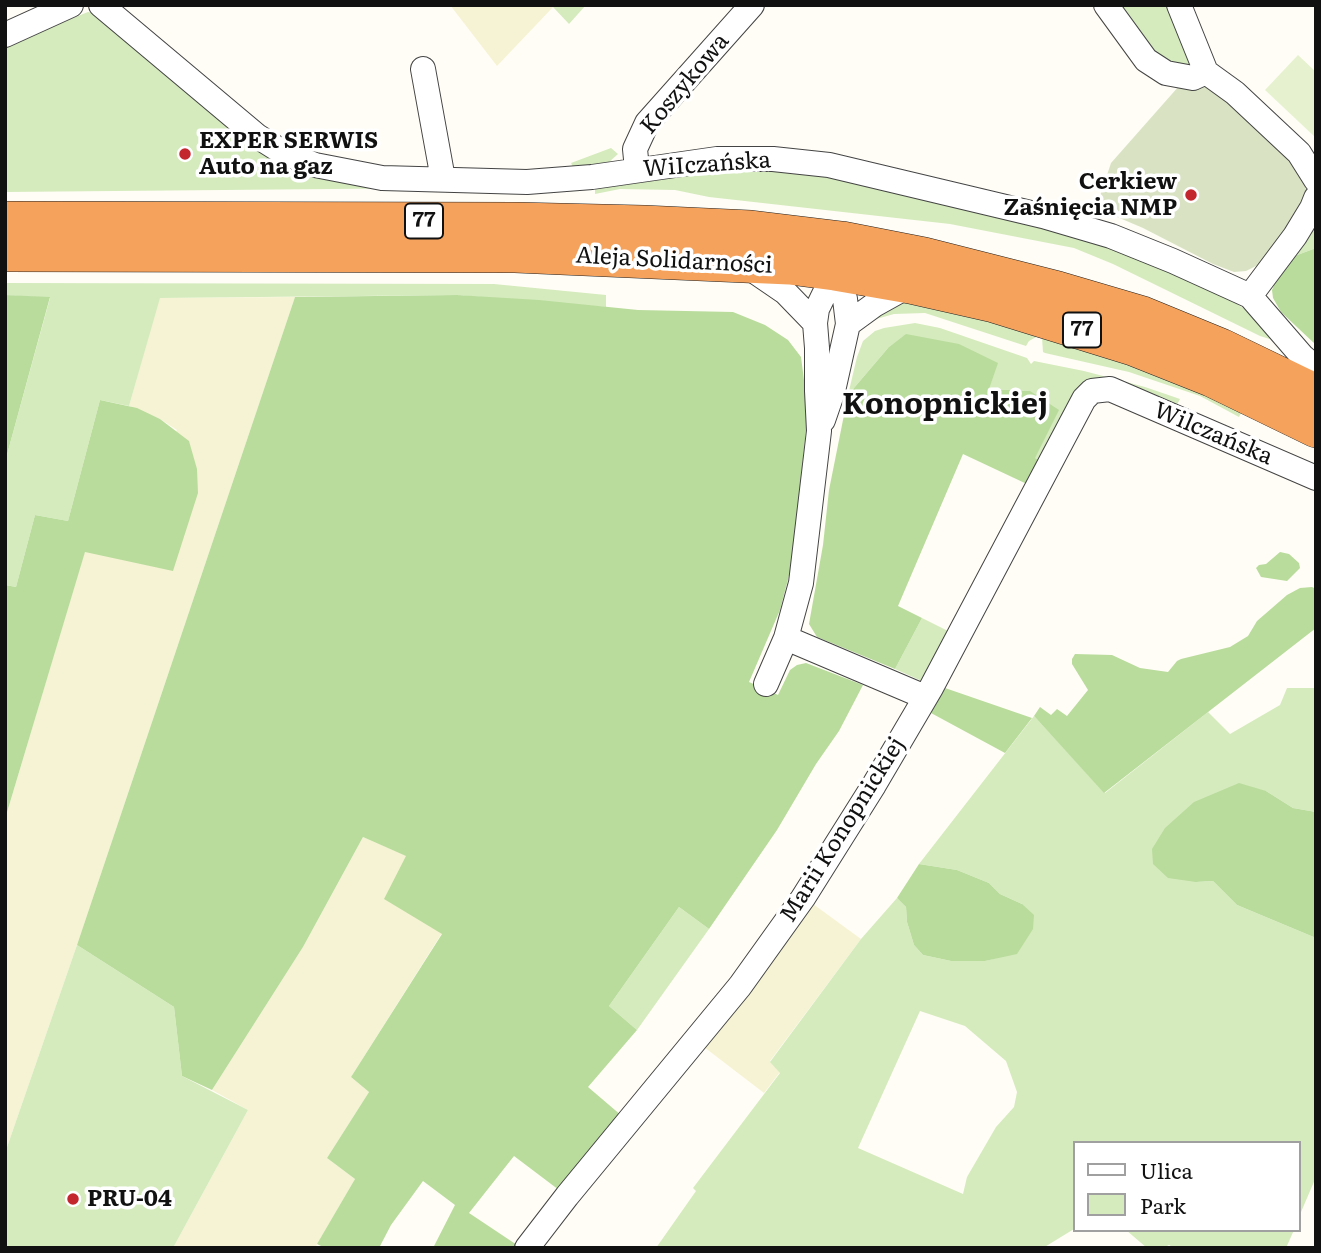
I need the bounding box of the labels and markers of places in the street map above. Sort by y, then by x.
place label: EXPER SERWIS Auto na gaz [199,127,378,181]
marker: EXPER SERWIS Auto na gaz [177,146,193,162]
place label: Cerkiew Zaśnięcia NMP [1004,168,1177,222]
marker: Cerkiew Zaśnięcia NMP [1183,187,1199,203]
place label: PRU-04 [87,1185,172,1213]
marker: PRU-04 [65,1191,81,1207]

